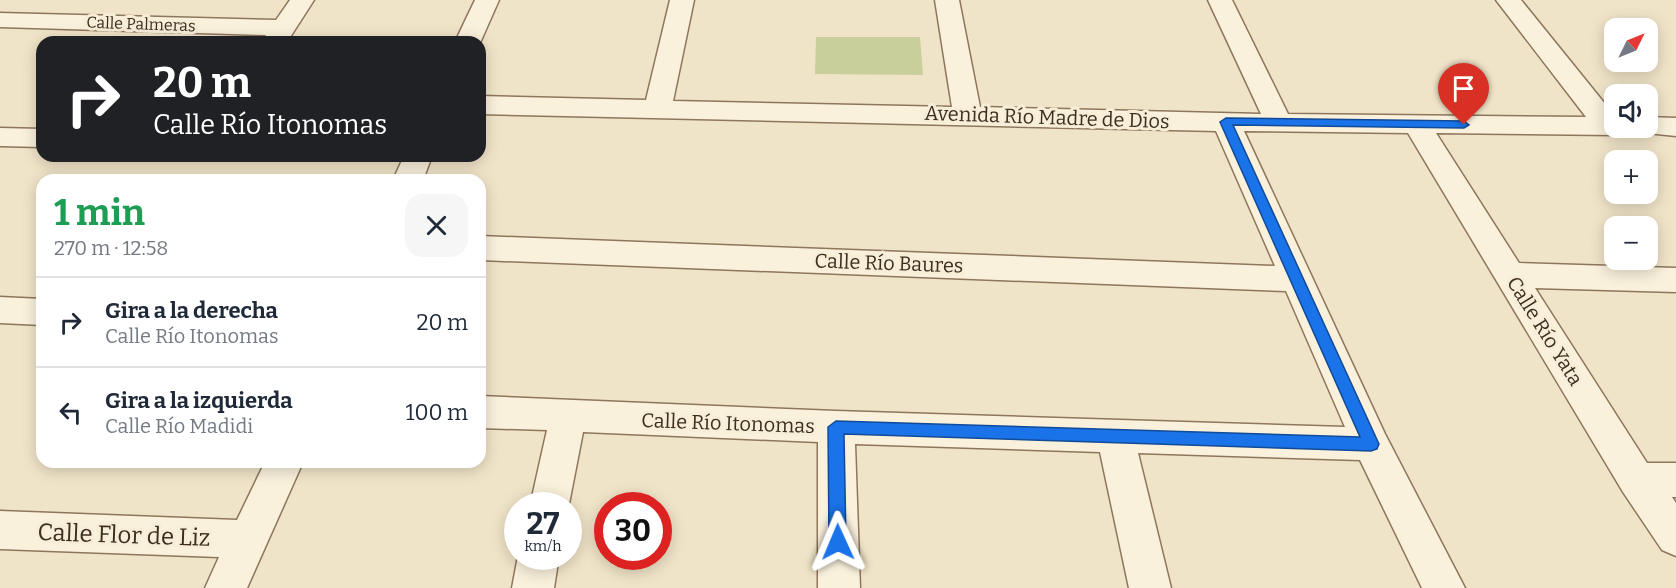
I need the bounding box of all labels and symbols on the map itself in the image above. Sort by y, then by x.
street label: Calle Palmeras [86,13,196,35]
north arrow [1604,18,1658,72]
pin [1438,63,1489,125]
street label: Avenida Río Madre de Dios [924,101,1170,133]
street label: Calle Río Baures [814,248,964,278]
street label: Calle Río Yata [1502,272,1588,390]
street label: Calle Río Itonomas [641,408,815,438]
speed limit sign: 30 [594,492,672,570]
position arrow [806,510,870,574]
street label: Calle Flor de Liz [37,518,211,552]

